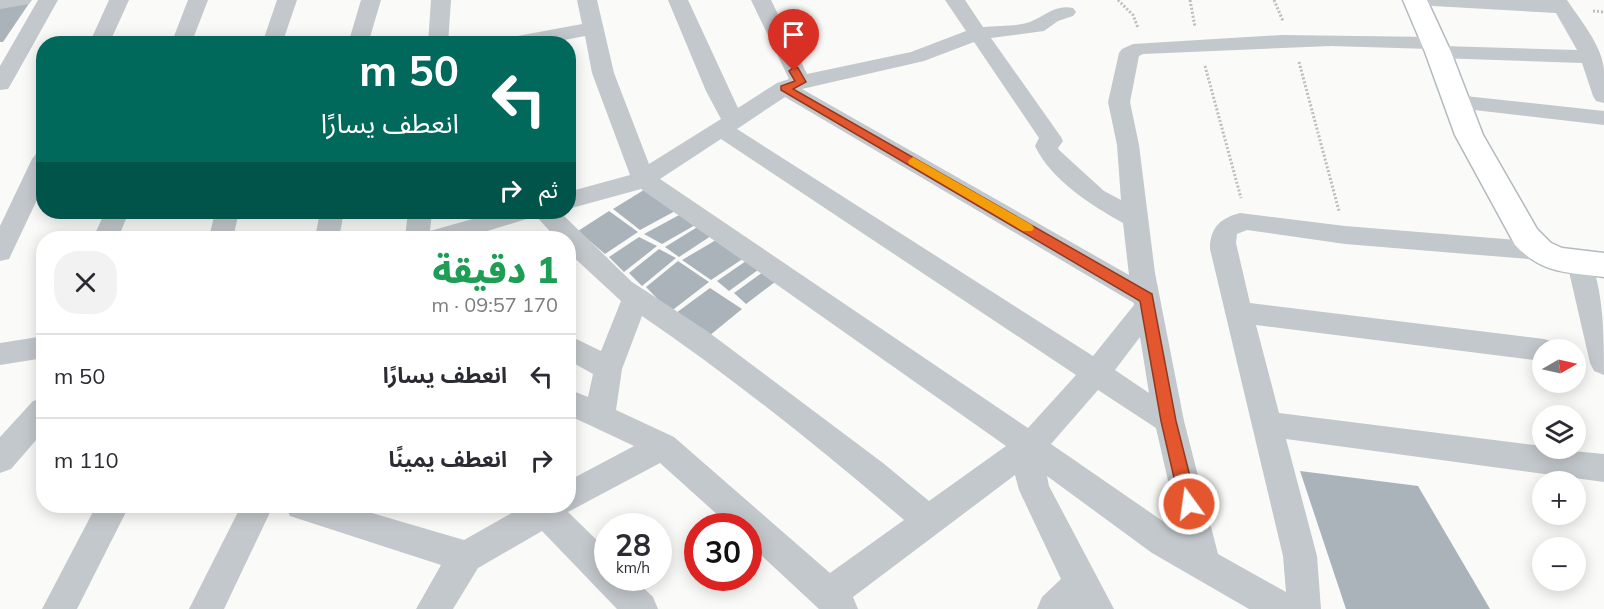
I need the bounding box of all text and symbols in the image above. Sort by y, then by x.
pin [768,9,819,71]
icon: arrive [777,18,810,51]
text: 50 m [359,44,459,97]
icon: left [480,60,558,138]
text: انعطف يسارًا [321,106,459,140]
icon: right [494,174,527,207]
text: ثم [539,176,558,204]
text: 1 دقيقة [432,247,558,292]
button: close [54,251,117,314]
text: 170 m · 09:57 [432,292,558,317]
north arrow [1532,339,1586,393]
map controls [1532,339,1586,591]
icon: left [525,360,558,393]
text: انعطف يسارًا [383,361,507,389]
text: 50 m [54,362,105,390]
button: layers [1532,405,1586,459]
icon: right [525,444,558,477]
text: انعطف يمينًا [388,445,507,473]
text: 110 m [54,446,119,474]
button: + [1532,471,1586,525]
position arrow [1157,472,1221,536]
speed limit sign: 30 [684,513,762,591]
text: 28 [615,526,651,564]
button: − [1532,537,1586,591]
text: km/h [616,558,650,577]

